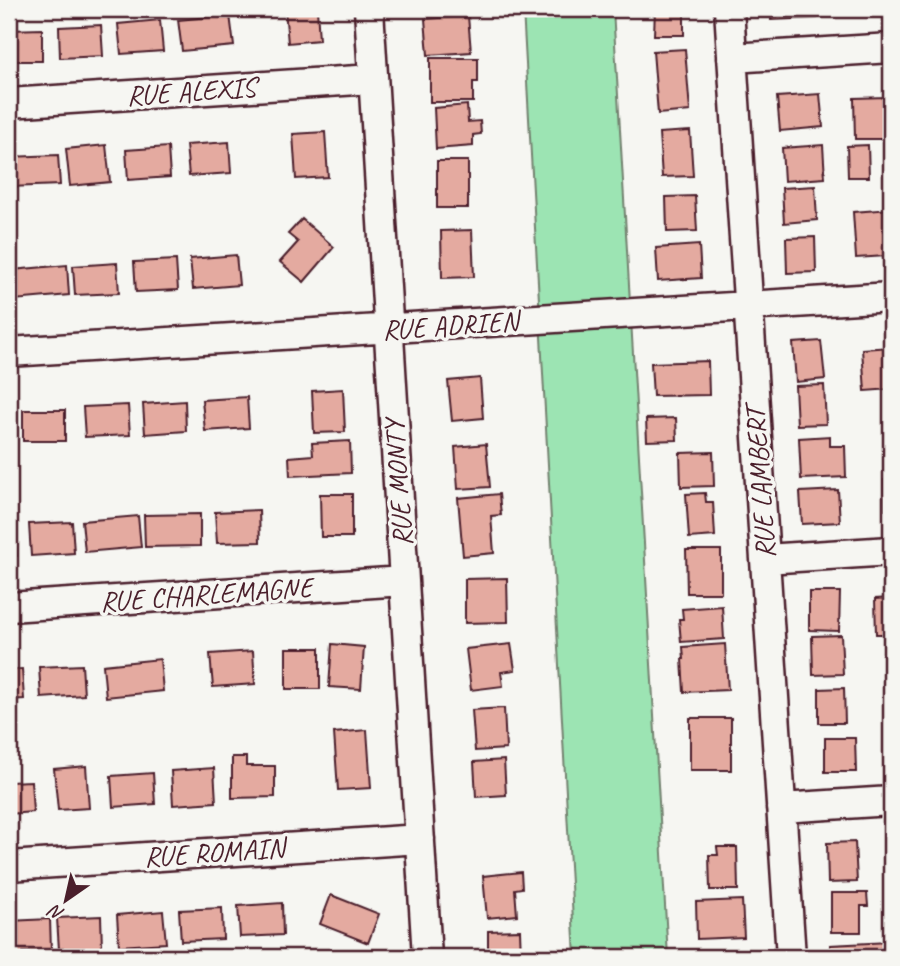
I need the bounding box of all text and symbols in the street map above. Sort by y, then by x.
street label: RUE ALEXIS [125,69,262,113]
street label: RUE ADRIEN [381,303,523,347]
street label: RUE LAMBERT [737,399,783,560]
street label: RUE MONTY [376,415,420,547]
street label: RUE CHARLEMAGNE [99,569,317,619]
street label: RUE ROMAIN [143,829,289,874]
north arrow [32,864,102,934]
text: N [43,898,69,927]

